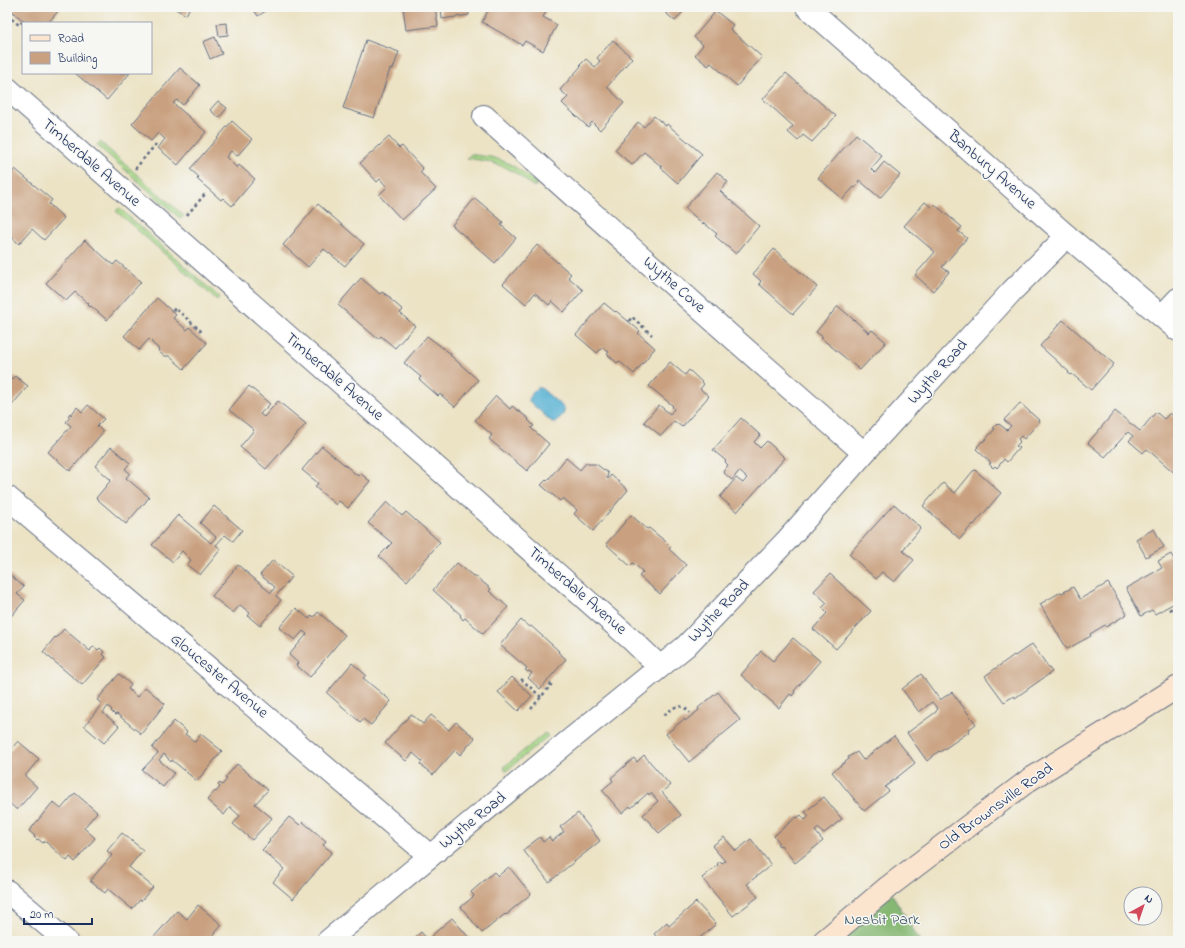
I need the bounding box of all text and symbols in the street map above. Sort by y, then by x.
legend [22,22,152,74]
text: Road [58,30,84,48]
text: Building [57,50,97,69]
street label: Timberdale Avenue [36,113,146,213]
street label: Banbury Avenue [942,124,1042,216]
street label: Wythe Cove [637,251,711,320]
street label: Timberdale Avenue [279,327,389,427]
street label: Wythe Road [902,334,974,410]
street label: Timberdale Avenue [522,541,632,641]
street label: Wythe Road [682,574,756,648]
street label: Gloucester Avenue [165,628,274,725]
street label: Old Brownsville Road [933,757,1059,857]
street label: Wythe Road [434,786,512,856]
north arrow [1123,886,1163,926]
text: N [1141,891,1157,908]
scale bar [24,900,92,926]
text: 20 m [30,906,53,924]
park label: Nesbit Park [844,908,921,932]

